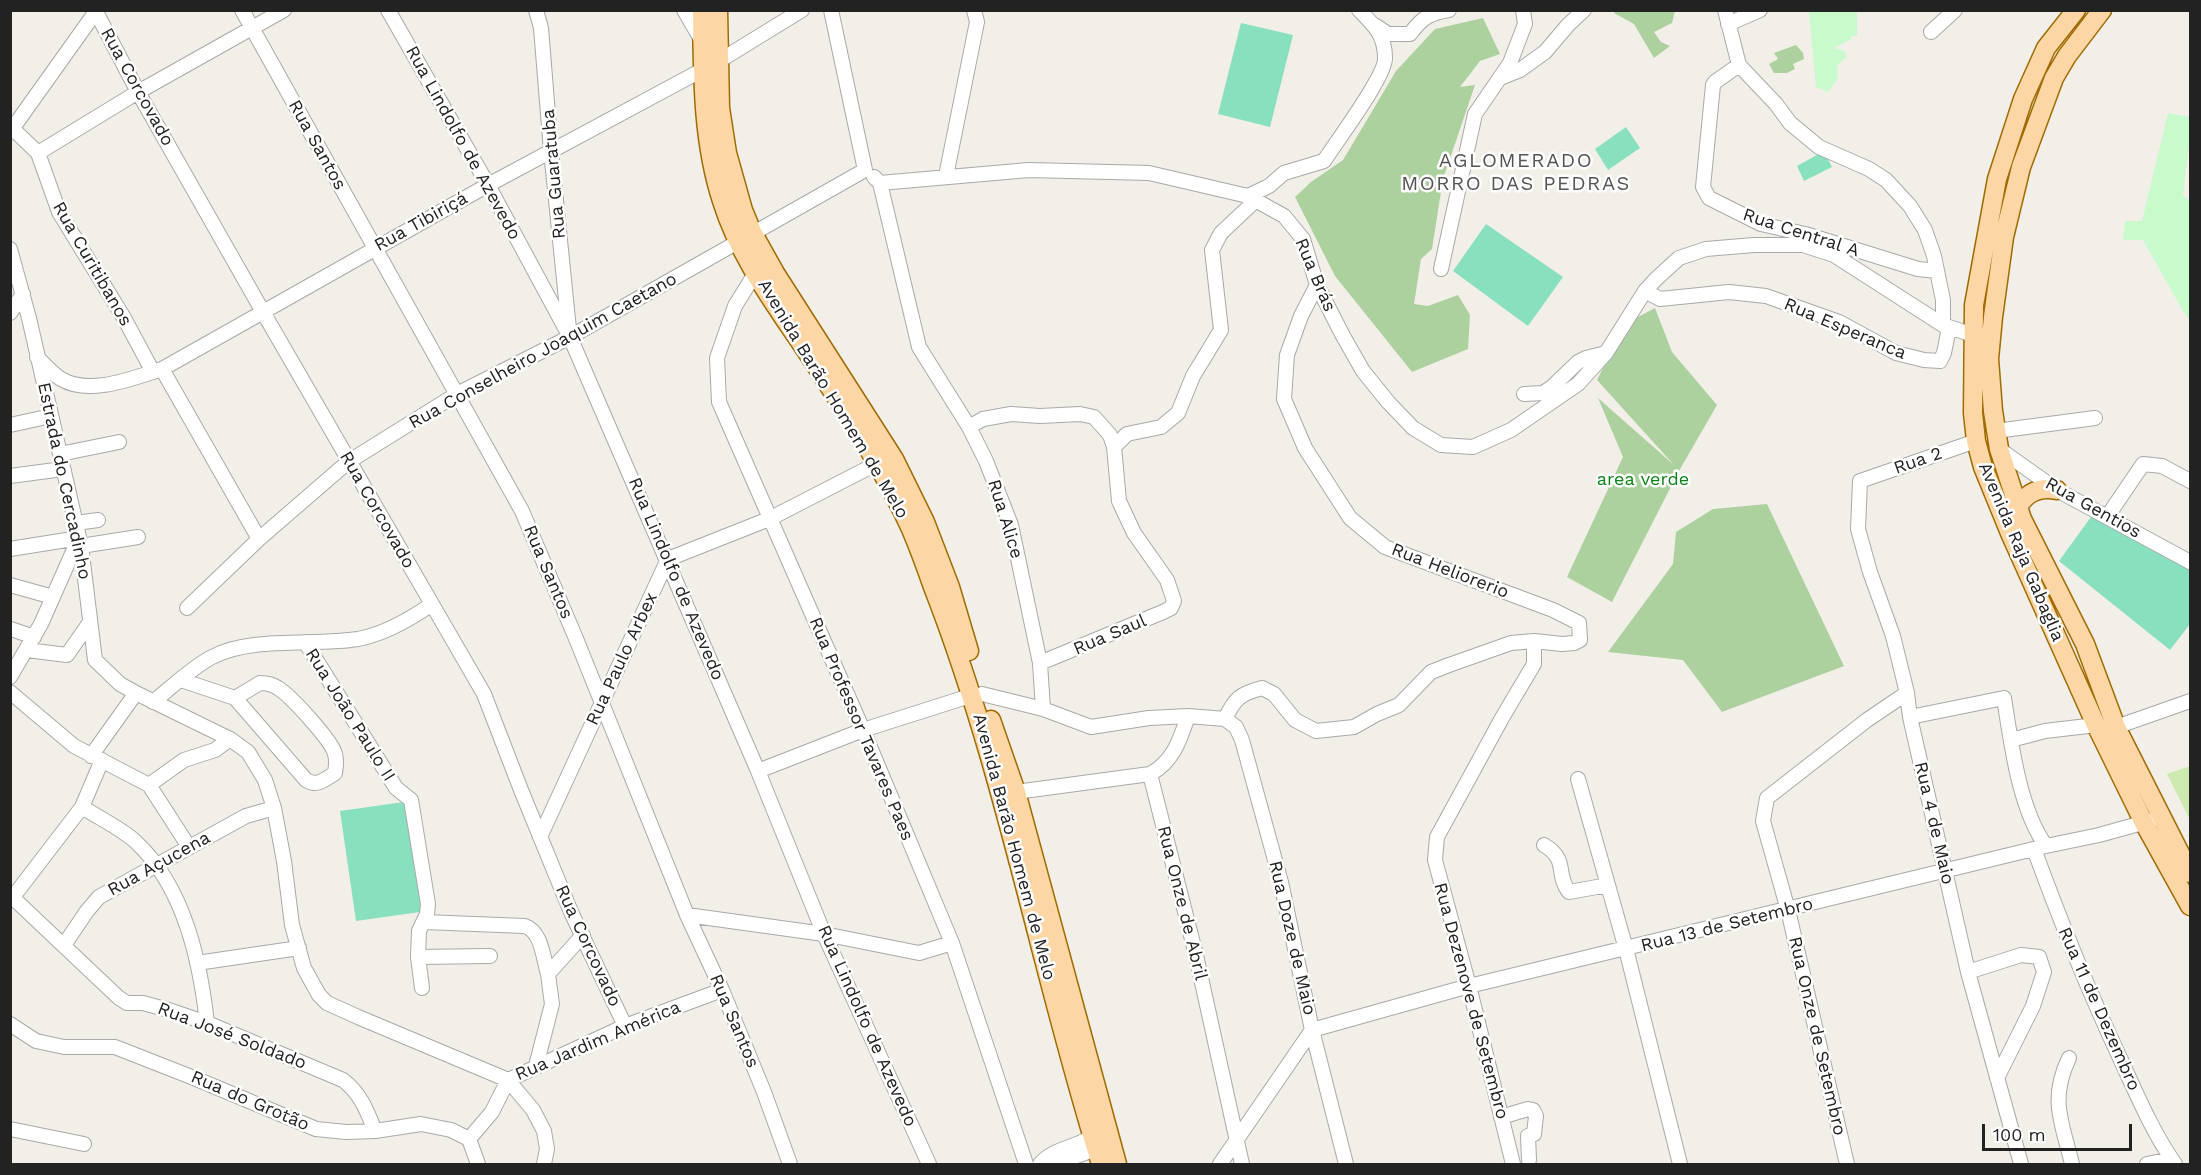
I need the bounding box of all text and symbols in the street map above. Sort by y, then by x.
street label: Rua Corcovado [96,24,178,150]
street label: Rua Lindolfo de Azevedo [401,42,525,244]
street label: Rua Santos [283,96,351,194]
street label: Rua Guaratuba [538,108,570,240]
district label: AGLOMERADO MORRO DAS PEDRAS [1401,149,1631,196]
street label: Rua Tibiriçá [371,188,471,256]
street label: Rua Curitibanos [48,198,136,330]
street label: Rua Central A [1740,204,1862,262]
street label: Rua Brás [1290,235,1340,315]
street label: Rua Conselheiro Joaquim Caetano [405,268,681,434]
street label: Avenida Barão Homem de Melo [753,276,913,522]
street label: Rua Esperanca [1781,294,1909,364]
street label: Estrada do Cercadinho [33,381,95,581]
street label: Rua 2 [1891,443,1945,479]
street label: Rua Corcovado [335,448,419,572]
street label: Avenida Raja Gabaglia [1973,459,2069,645]
park label: area verde [1597,469,1689,491]
street label: Rua Gentios [2041,473,2145,543]
street label: Rua Lindolfo de Azevedo [623,474,729,684]
street label: Rua Alice [983,477,1027,561]
street label: Rua Santos [519,522,577,622]
street label: Rua Heliorerio [1388,539,1512,603]
street label: Rua Paulo Arbex [582,589,662,729]
street label: Rua Saul [1070,610,1150,660]
street label: Rua Professor Tavares Paes [804,614,918,844]
street label: Rua João Paulo II [300,645,400,785]
street label: Avenida Barão Homem de Melo [968,711,1060,983]
street label: Rua 4 de Maio [1909,760,1959,886]
street label: Rua Onze de Abril [1152,824,1212,982]
street label: Rua Açucena [104,827,214,901]
street label: Rua Doze de Maio [1264,859,1320,1017]
street label: Rua Dezenove de Setembro [1429,880,1513,1122]
street label: Rua Corcovado [550,882,626,1010]
street label: Rua 13 de Setembro [1639,893,1815,957]
street label: Rua Lindolfo de Azevedo [813,922,921,1130]
street label: Rua 11 de Dezembro [2053,924,2145,1094]
street label: Rua Onze de Setembro [1784,934,1850,1138]
street label: Rua Santos [705,971,763,1071]
street label: Rua Jardim América [512,996,684,1086]
street label: Rua José Soldado [155,998,309,1074]
street label: Rua do Grotão [187,1066,313,1136]
scale bar [1985,1112,2135,1150]
text: 100 m [1993,1124,2046,1145]

